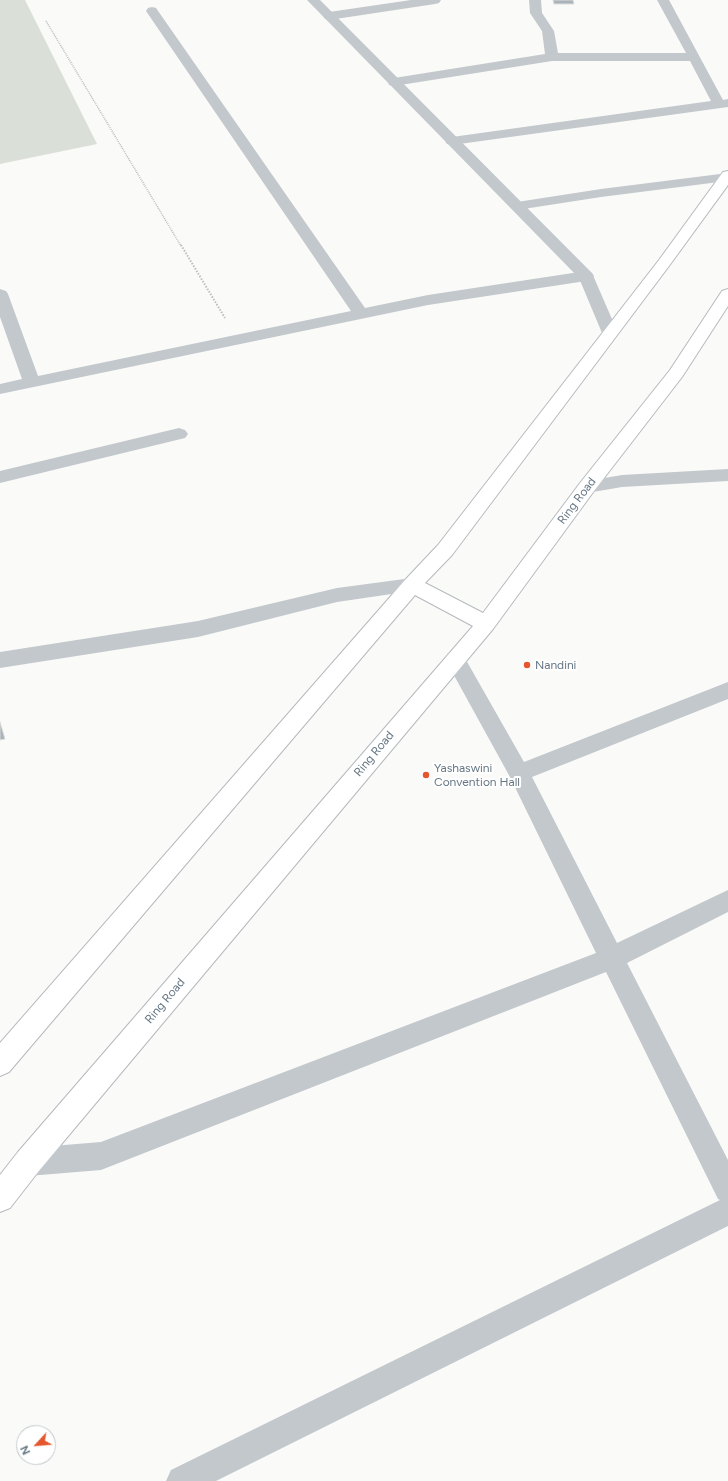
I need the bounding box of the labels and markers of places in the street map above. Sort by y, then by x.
place label: Nandini [535,658,576,672]
marker: Nandini [522,660,532,670]
place label: Yashaswini Convention Hall [434,761,520,789]
marker: Yashaswini Convention Hall [421,770,431,780]

